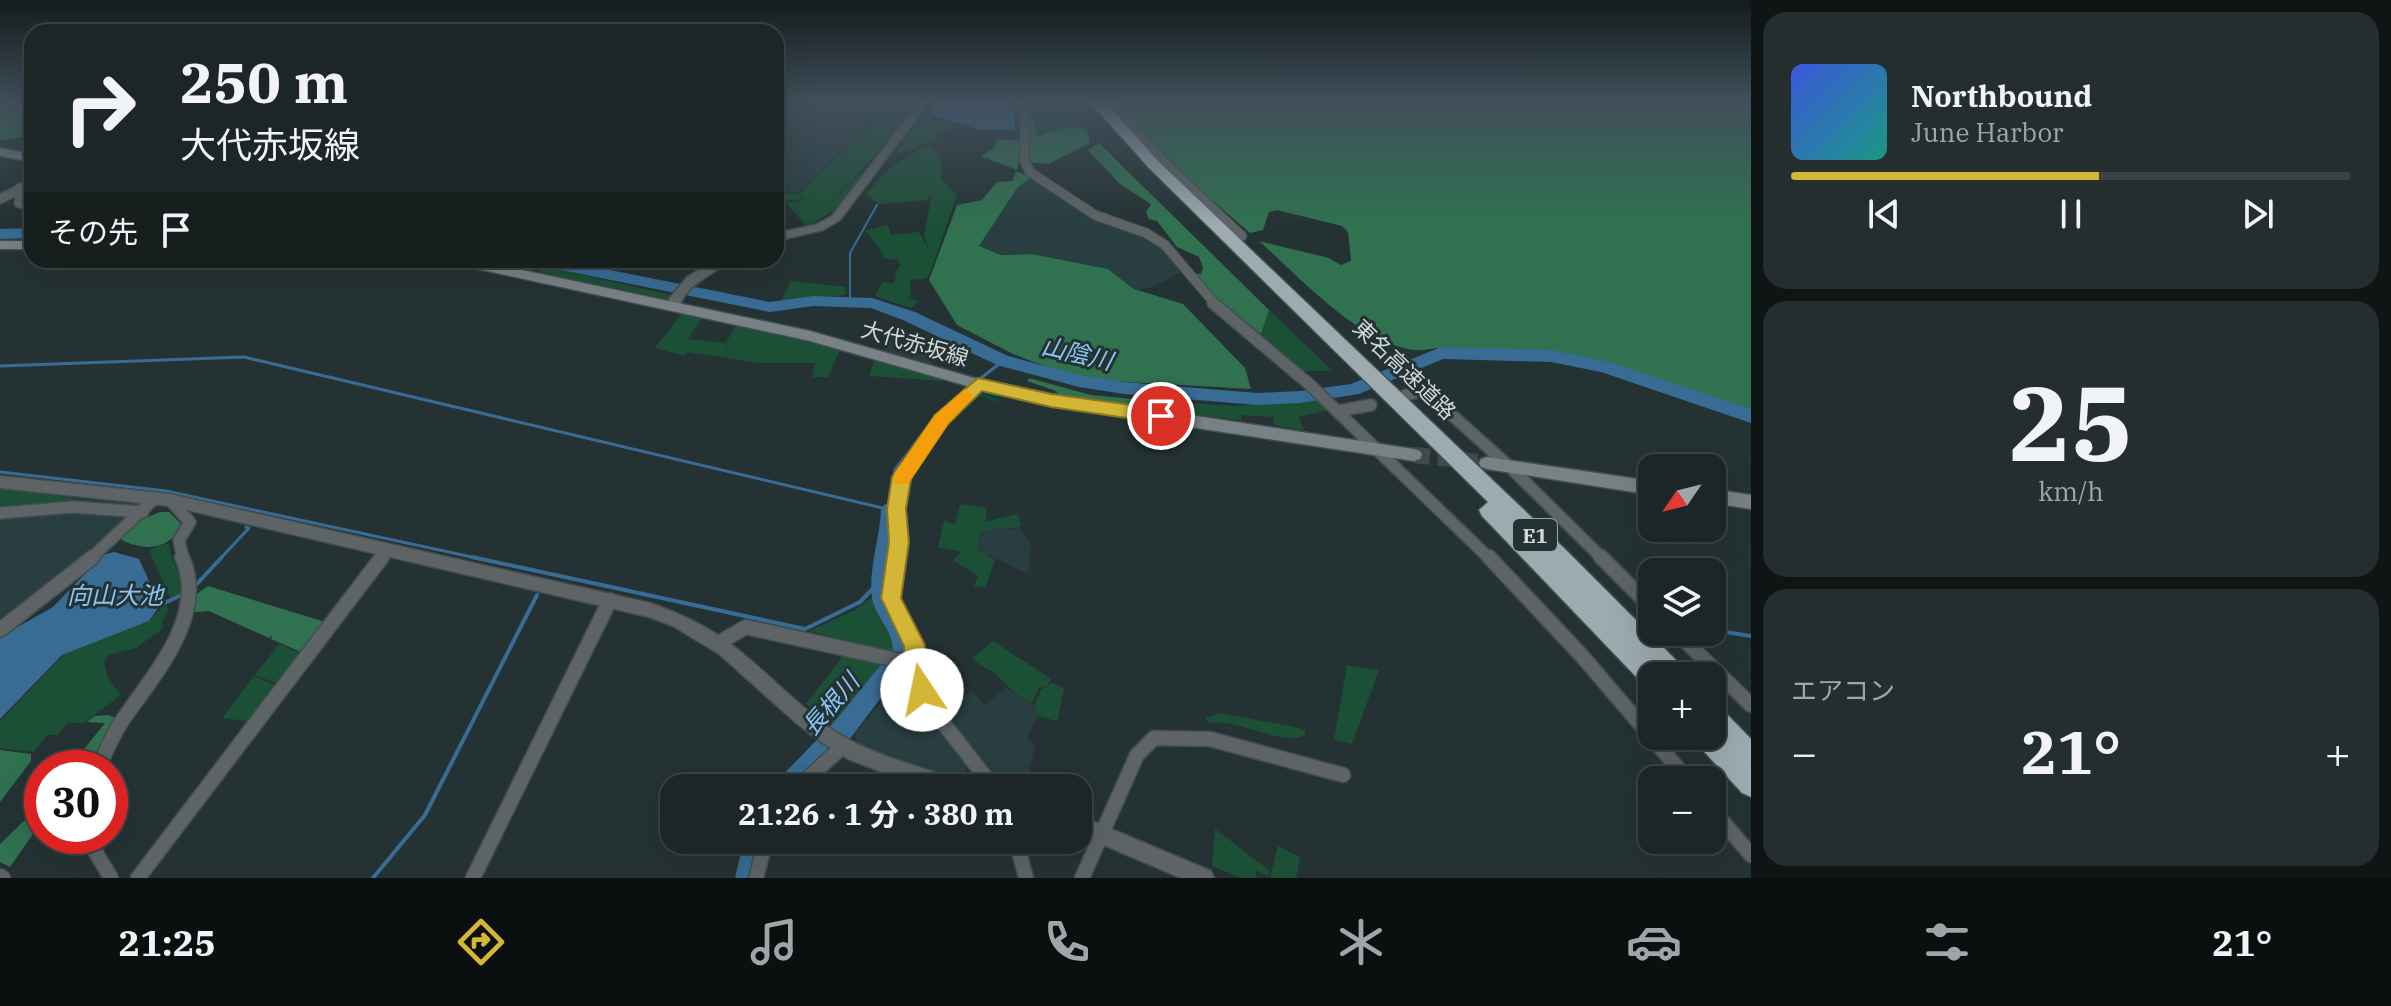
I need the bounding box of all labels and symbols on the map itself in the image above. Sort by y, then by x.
street label: 東名高速道路 [1347,313,1463,425]
street label: 大代赤坂線 [858,314,972,372]
water label: 山陰川 [1038,329,1119,377]
pin [1127,382,1195,450]
north arrow [1638,454,1726,542]
road number: E1 [1513,519,1557,551]
water label: 向山大池 [67,579,165,611]
position arrow [880,648,964,732]
water label: 長根川 [794,664,868,742]
speed limit sign: 30 [24,750,128,854]

